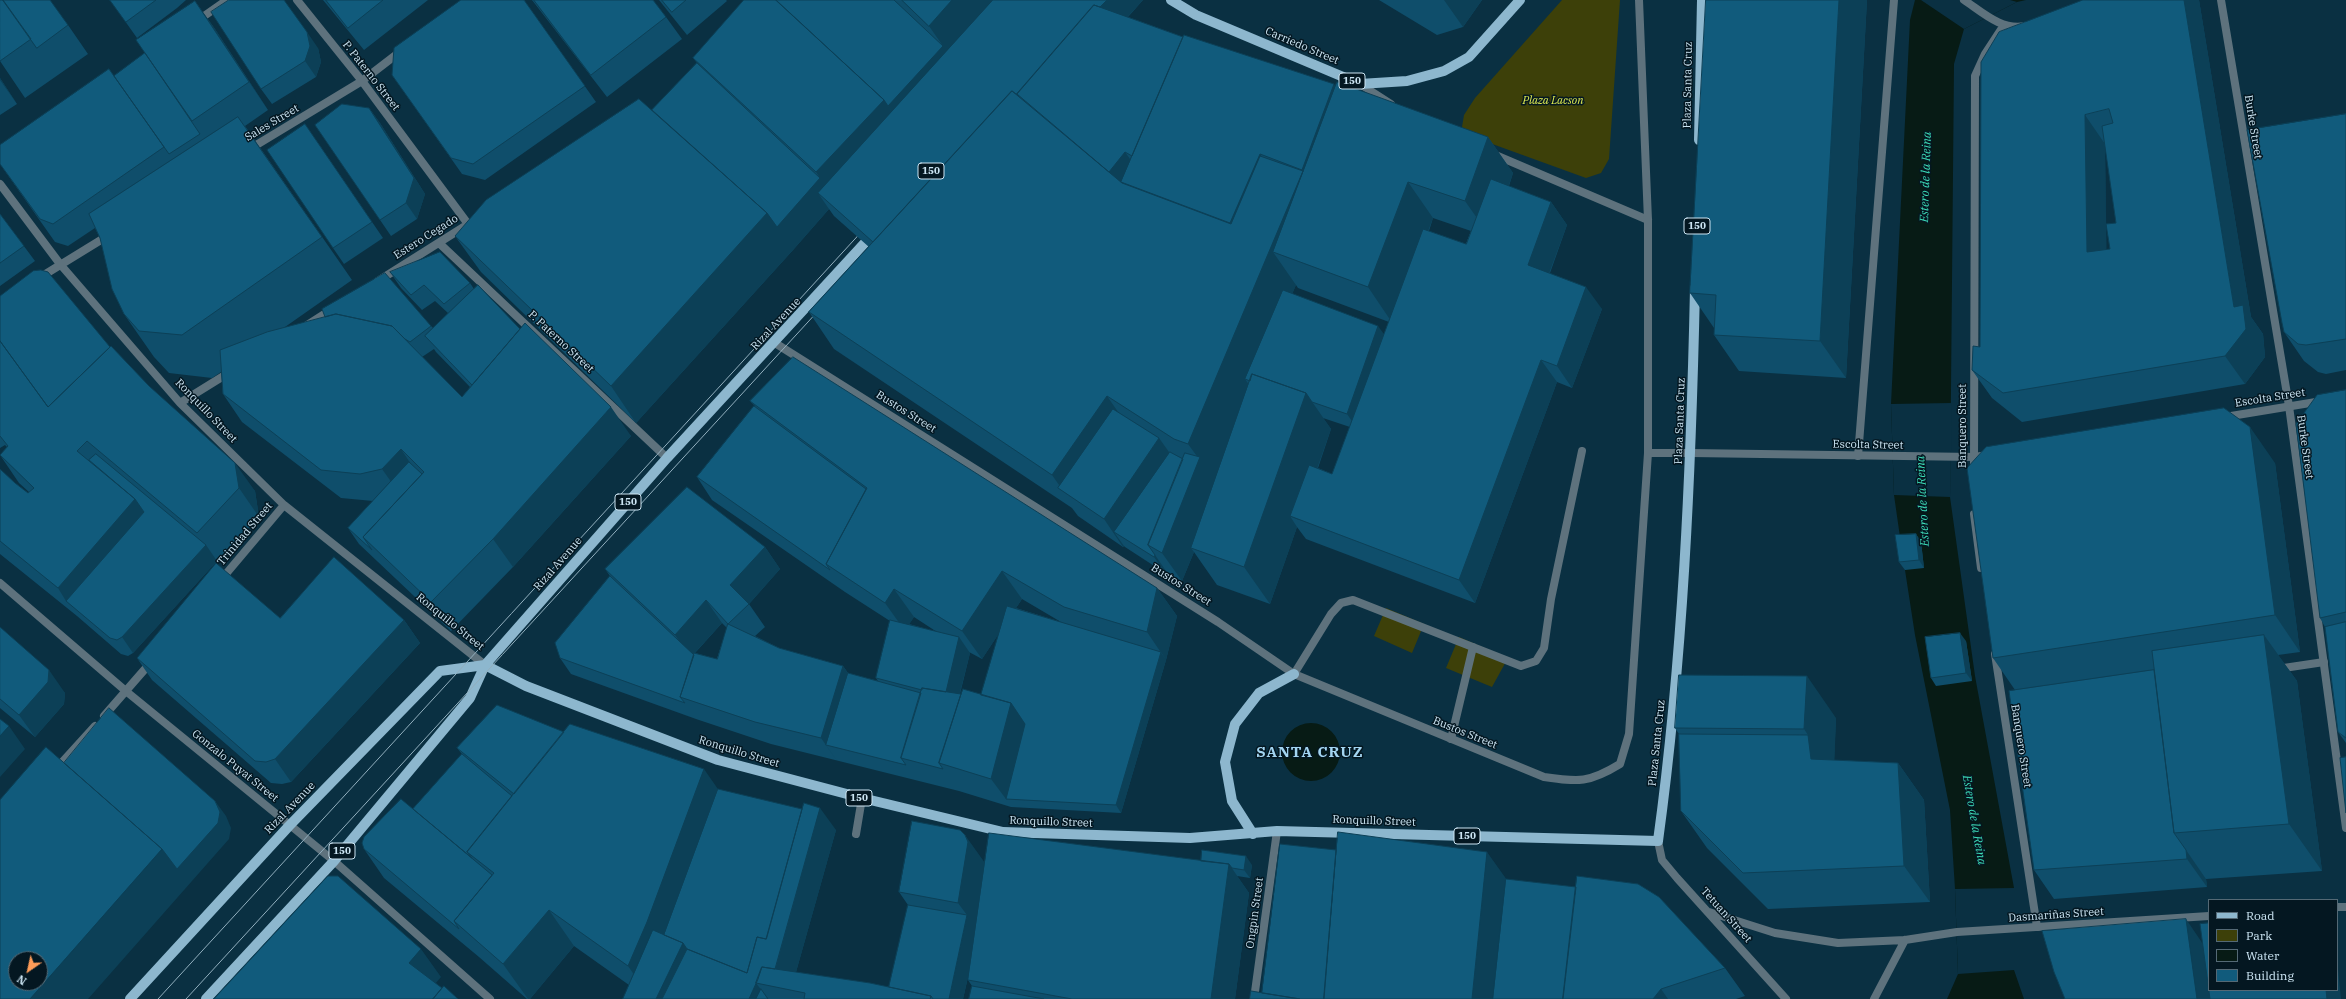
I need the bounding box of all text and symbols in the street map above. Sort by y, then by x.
street label: Carriedo Street [1263,25,1341,67]
street label: P. Paterno Street [340,38,402,114]
street label: Plaza Santa Cruz [1681,42,1695,128]
road number: 150 [1339,73,1365,89]
park label: Plaza Lacson [1522,94,1584,108]
street label: Burke Street [2241,94,2265,160]
street label: Sales Street [243,102,301,144]
water label: Estero de la Reina [1917,131,1935,223]
road number: 150 [918,163,944,179]
street label: Estero Cegado [391,212,461,262]
road number: 150 [1684,218,1710,234]
street label: Rizal Avenue [748,295,804,353]
street label: P. Paterno Street [525,308,597,376]
street label: Ronquillo Street [172,376,240,446]
street label: Plaza Santa Cruz [1672,377,1688,465]
street label: Banquero Street [1956,384,1970,468]
street label: Escolta Street [2234,386,2306,410]
street label: Bustos Street [874,388,938,436]
street label: Burke Street [2294,414,2316,480]
street label: Escolta Street [1832,438,1904,452]
water label: Estero de la Reina [1913,455,1933,547]
road number: 150 [615,494,641,510]
street label: Trinidad Street [215,500,275,568]
street label: Rizal Avenue [531,534,585,594]
street label: Bustos Street [1149,561,1213,609]
street label: Ronquillo Street [413,591,487,653]
street label: Plaza Santa Cruz [1646,699,1668,787]
street label: Banquero Street [2008,703,2034,789]
street label: Bustos Street [1431,714,1499,752]
street label: Gonzalo Puyat Street [189,727,281,805]
street label: Ronquillo Street [697,733,781,771]
district label: SANTA CRUZ [1256,744,1364,762]
water label: Estero de la Reina [1959,774,1989,866]
street label: Rizal Avenue [262,779,318,837]
road number: 150 [846,790,872,806]
street label: Ronquillo Street [1332,813,1416,829]
street label: Ronquillo Street [1009,814,1093,830]
road number: 150 [1454,828,1480,844]
road number: 150 [329,843,355,859]
street label: Ongpin Street [1243,877,1267,949]
street label: Tetuan Street [1698,885,1754,945]
legend [2208,899,2338,991]
street label: Dasmariñas Street [2008,905,2104,925]
text: Road [2246,908,2275,923]
text: Park [2246,928,2272,943]
text: Water [2246,948,2279,963]
north arrow [8,951,48,991]
text: Building [2246,968,2294,983]
text: N [14,972,29,988]

